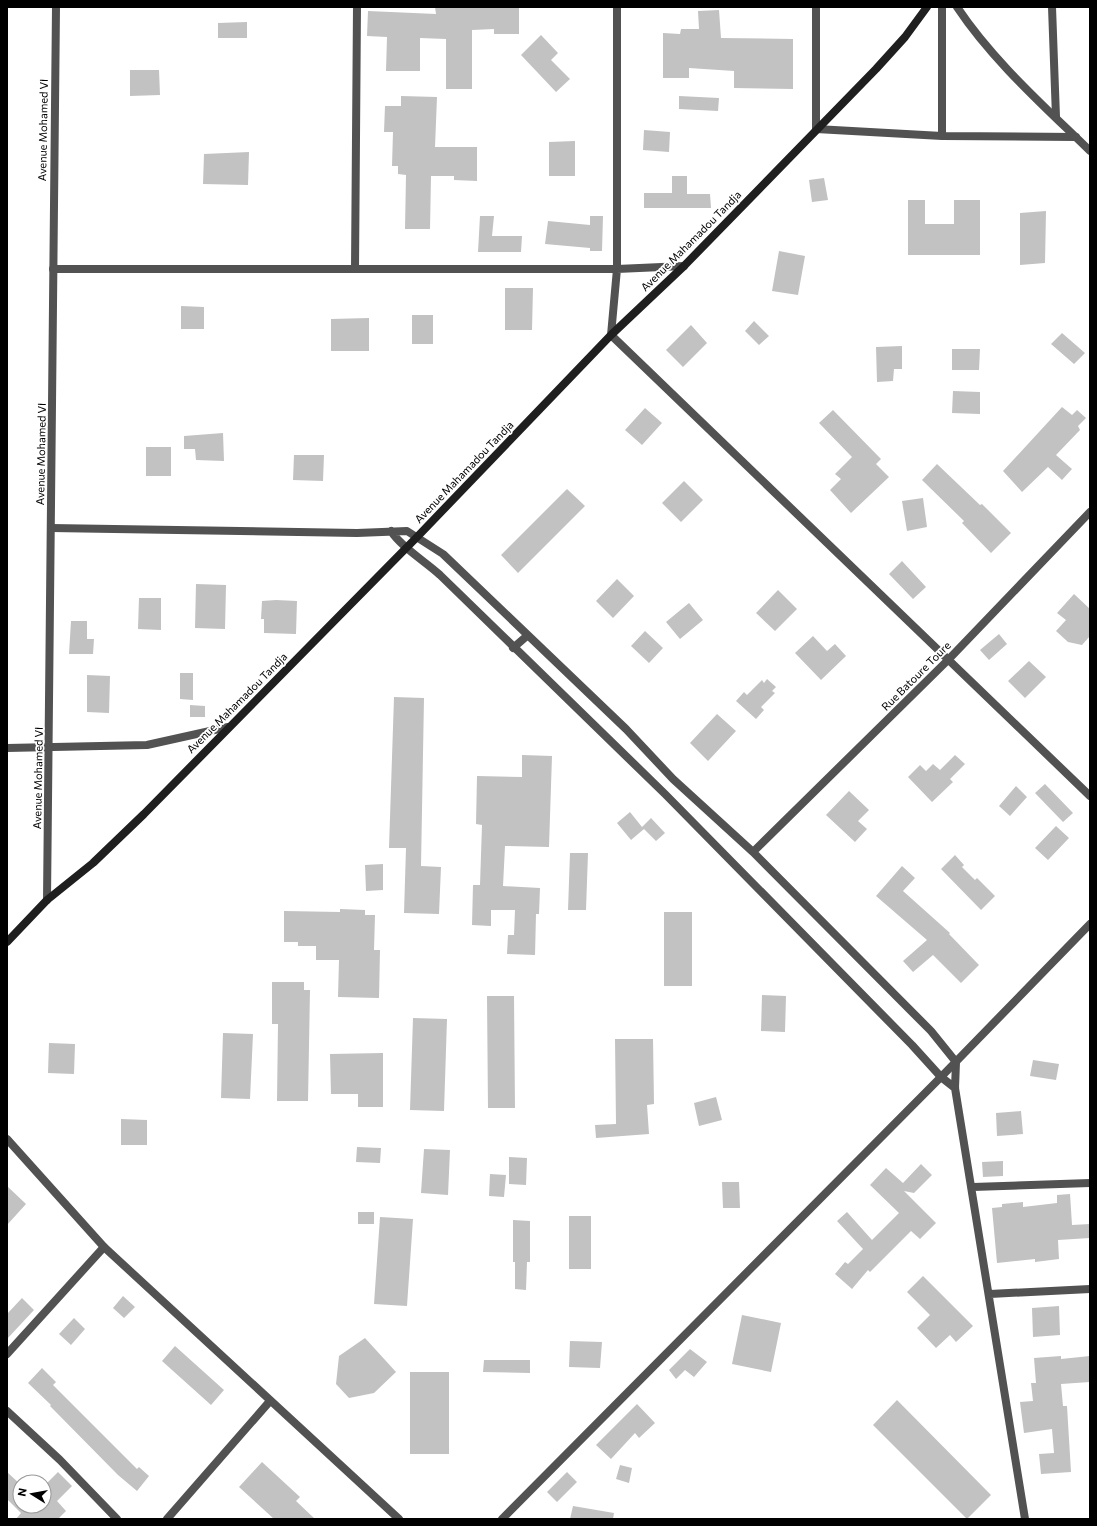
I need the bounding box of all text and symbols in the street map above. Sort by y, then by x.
street label: Avenue Mohamed VI [35,79,50,181]
street label: Avenue Mahamadou Tandja [638,188,744,294]
street label: Avenue Mohamed VI [33,403,48,505]
street label: Avenue Mahamadou Tandja [412,418,516,525]
street label: Rue Batoure Toure [878,638,953,713]
street label: Avenue Mahamadou Tandja [184,650,290,756]
street label: Avenue Mohamed VI [30,727,45,829]
north arrow [12,1474,52,1514]
text: N [15,1487,29,1497]

